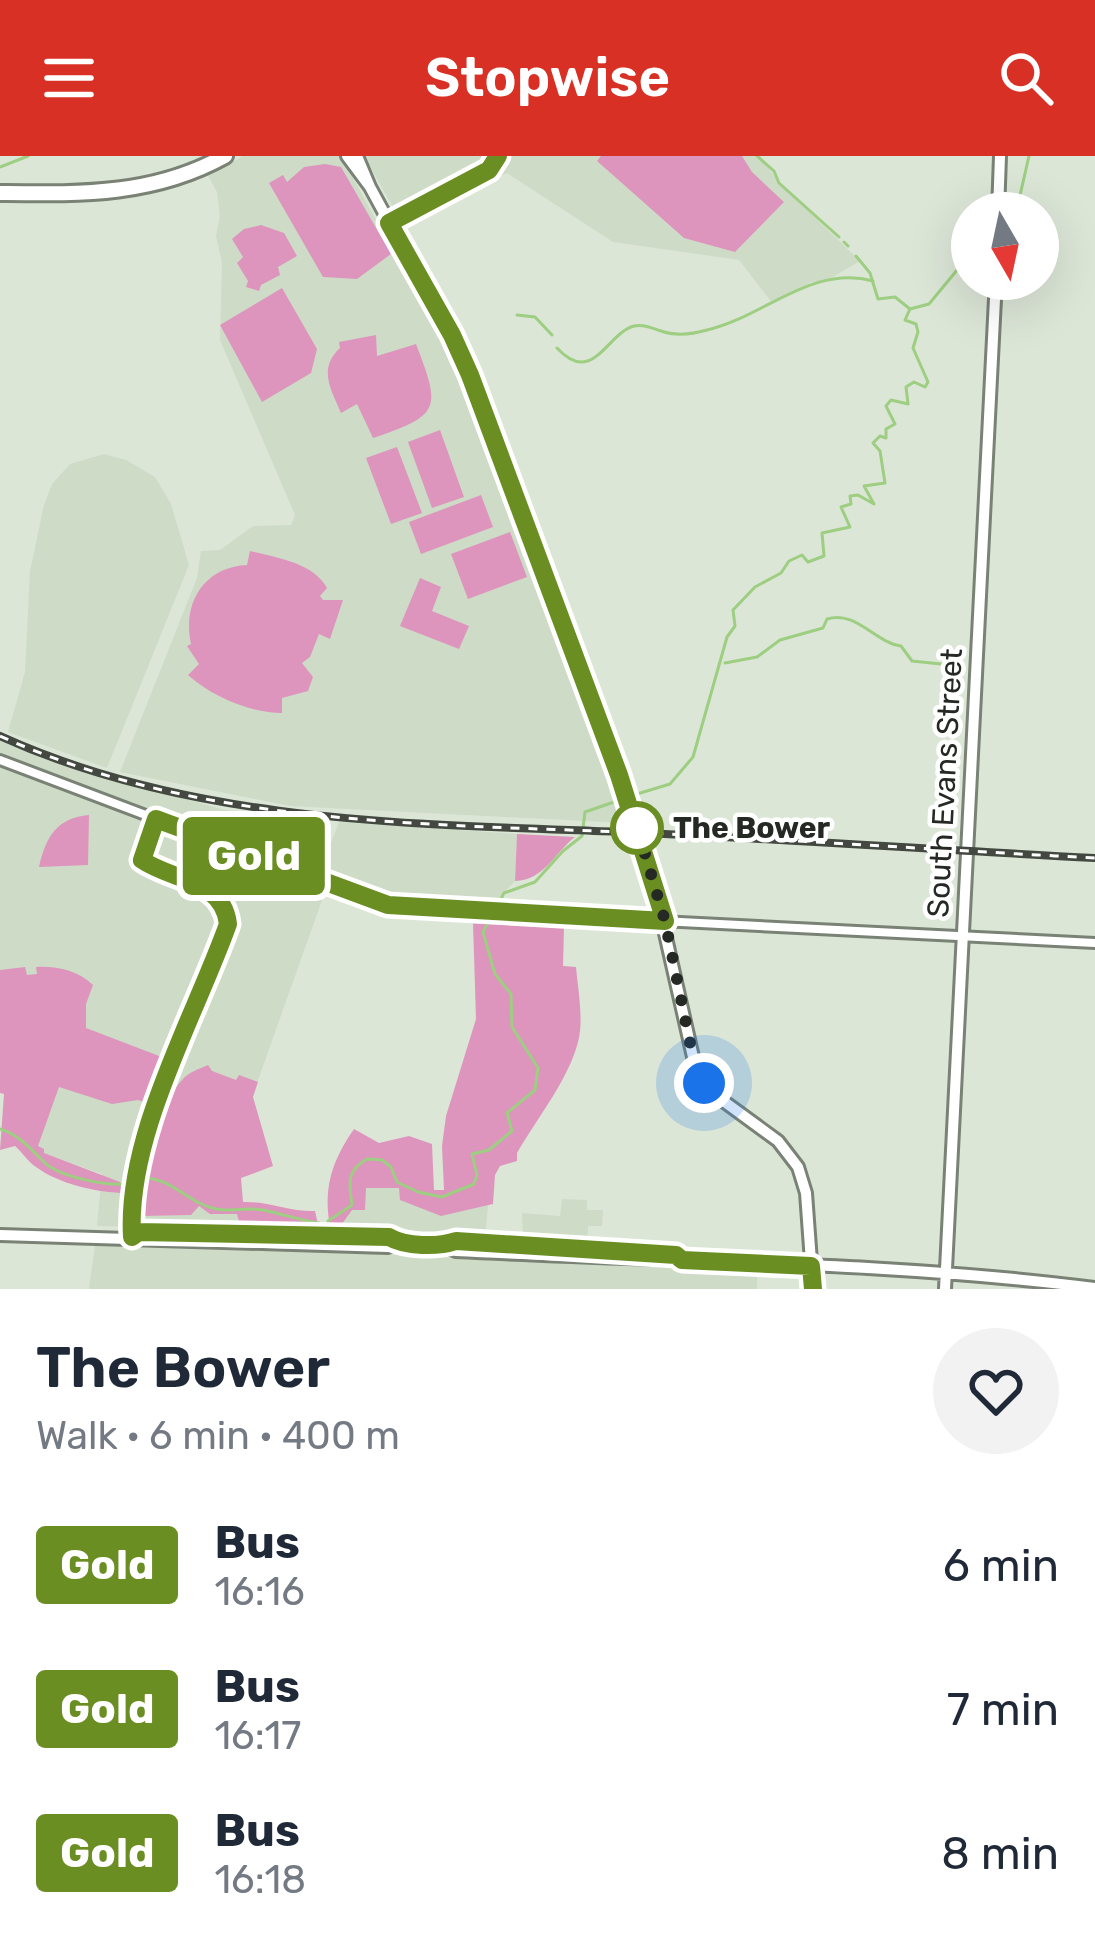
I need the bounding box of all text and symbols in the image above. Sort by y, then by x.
icon: menu [36,45,102,111]
icon: search [993,45,1059,111]
text: Stopwise [425,46,670,110]
north arrow [951,192,1059,300]
map controls [951,192,1059,300]
street label: South Evans Street [920,647,970,918]
marker: The Bower [612,803,662,853]
place label: The Bower [673,810,831,846]
line badge: Gold [170,817,338,895]
text: Gold [207,831,301,881]
your location [674,1053,734,1113]
button: heart [933,1328,1059,1454]
text: The Bower [36,1334,330,1401]
text: Walk · 6 min · 400 m [36,1413,400,1459]
text: Bus [214,1516,300,1569]
text: 6 min [943,1539,1059,1592]
text: Gold [60,1540,154,1590]
text: 16:16 [214,1569,305,1615]
text: Bus [214,1660,300,1713]
text: 7 min [947,1683,1059,1736]
text: Gold [60,1684,154,1734]
text: 16:17 [214,1713,301,1759]
text: Bus [214,1804,300,1857]
text: 8 min [941,1827,1059,1880]
text: Gold [60,1828,154,1878]
text: 16:18 [214,1857,306,1903]

